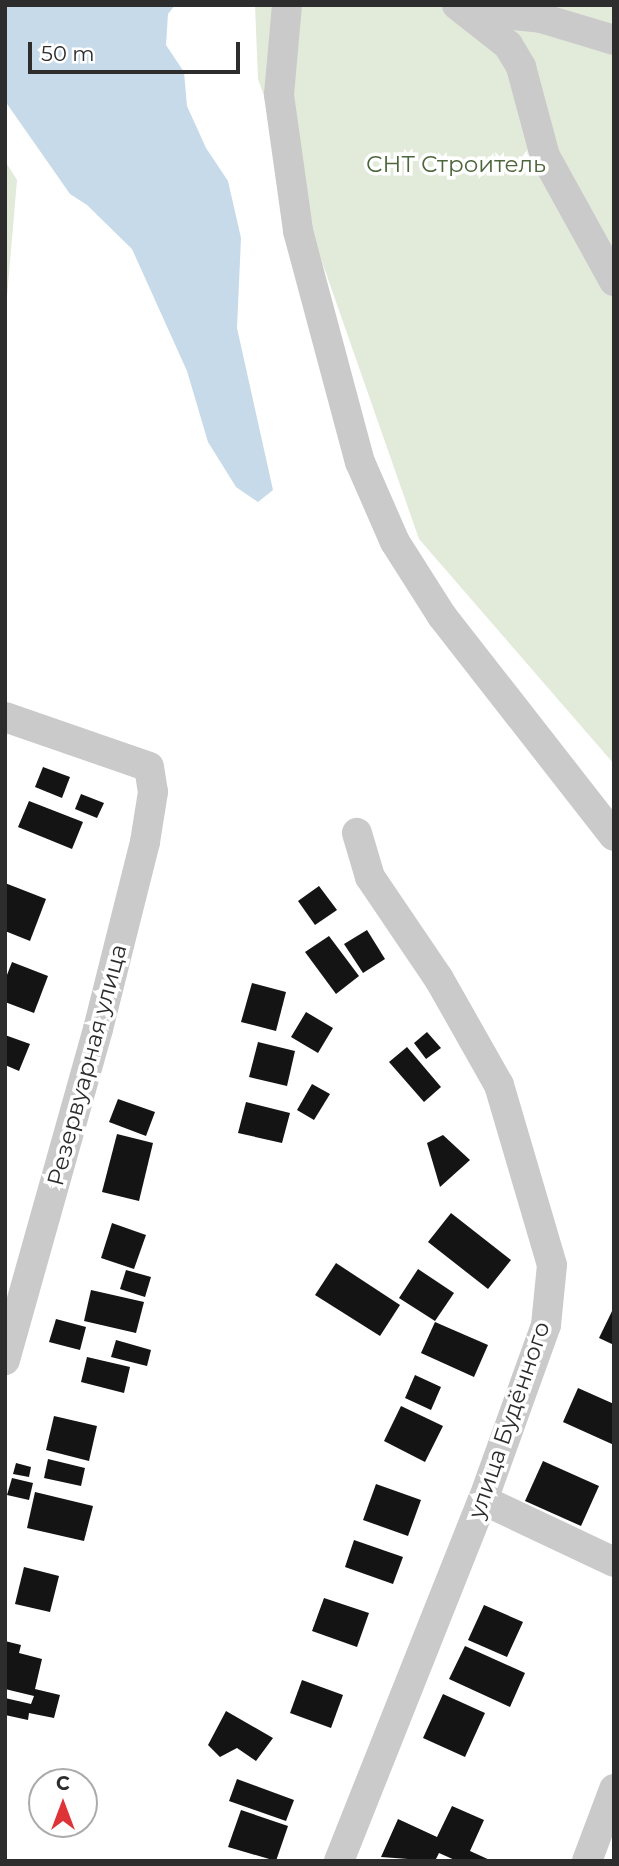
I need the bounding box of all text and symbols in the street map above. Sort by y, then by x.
scale bar [32,28,243,72]
text: 50 m [41,41,95,66]
park label: СНТ Строитель [366,150,546,178]
street label: Резервуарная улица [41,941,133,1189]
street label: улица Будённого [462,1318,556,1522]
north arrow [28,1768,98,1838]
text: С [56,1772,70,1795]

